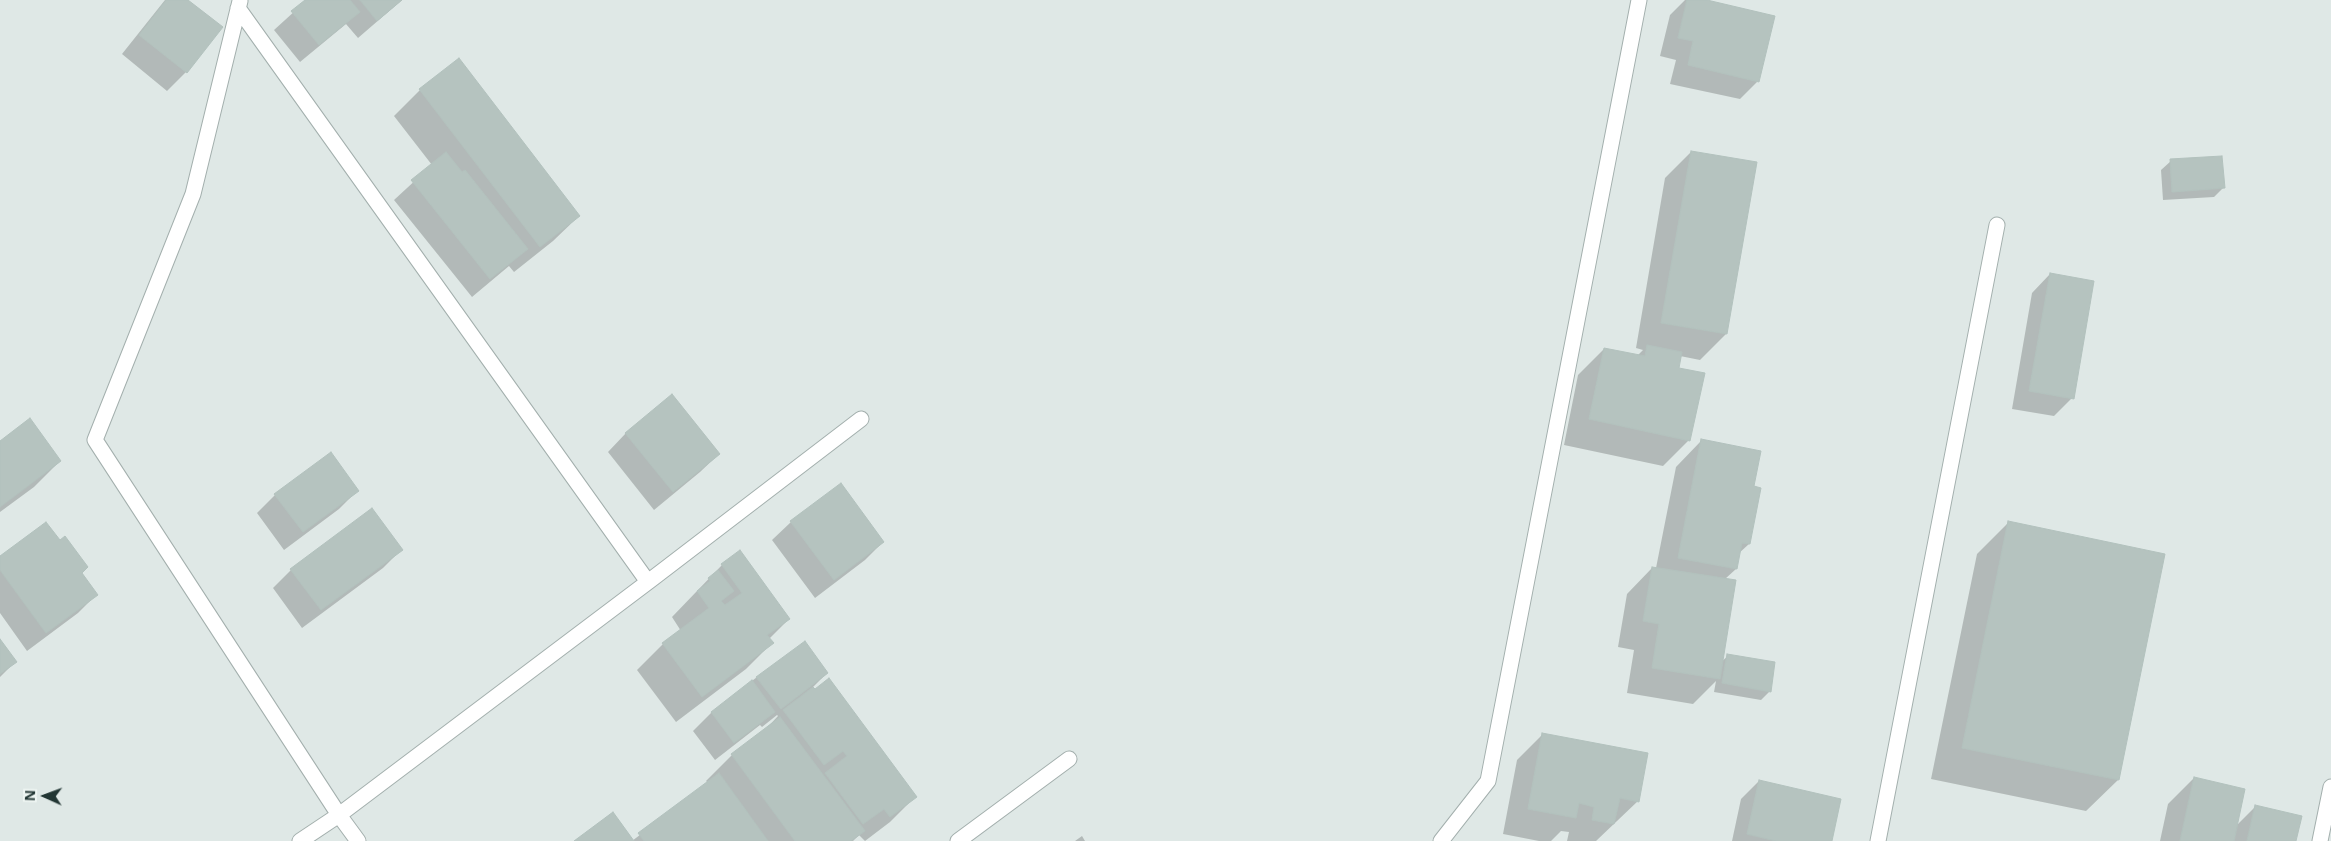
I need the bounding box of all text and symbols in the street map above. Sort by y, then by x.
north arrow [20,771,70,821]
text: N [20,789,39,801]

